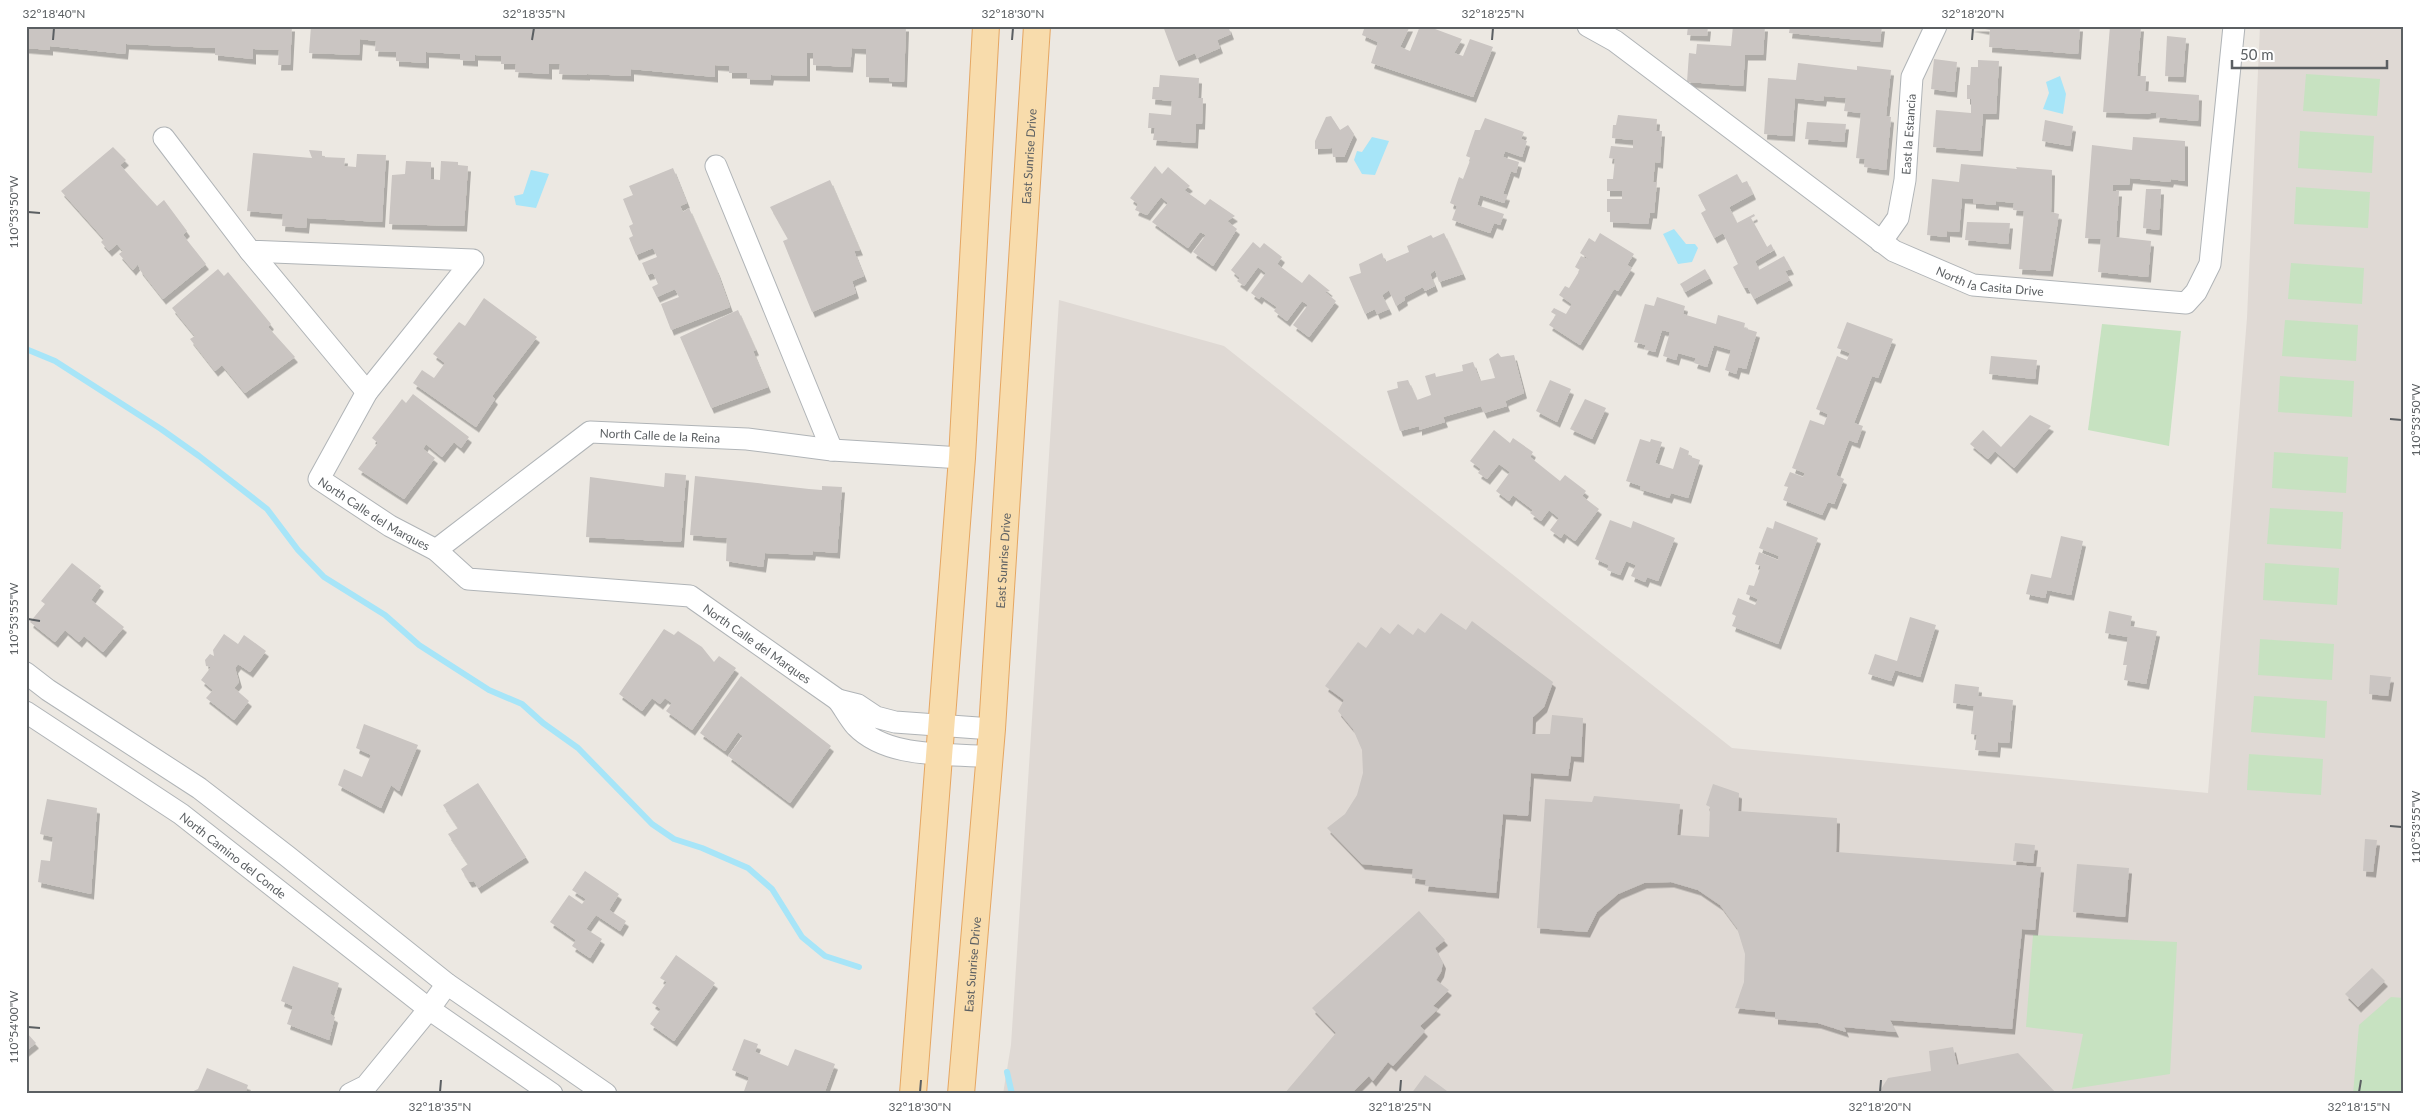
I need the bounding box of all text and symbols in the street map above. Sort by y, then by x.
text: 32°18'40"N [23,6,85,21]
text: 32°18'35"N [503,6,565,21]
text: 32°18'30"N [982,6,1044,21]
text: 32°18'25"N [1462,6,1524,21]
text: 32°18'20"N [1942,6,2004,21]
scale bar [2232,38,2388,70]
text: 50 m [2240,45,2274,63]
street label: East la Estancia [1898,93,1918,175]
street label: East Sunrise Drive [1018,108,1039,205]
text: 110°53'50"W [6,175,21,249]
street label: North la Casita Drive [1934,263,2044,298]
text: 110°53'50"W [2408,383,2423,457]
street label: North Calle de la Reina [599,425,720,445]
street label: North Calle del Marques [316,473,433,553]
street label: East Sunrise Drive [992,512,1013,609]
text: 110°53'55"W [6,582,21,656]
street label: North Calle del Marques [700,600,814,686]
text: 110°53'55"W [2408,790,2423,864]
street label: North Camino del Conde [177,809,289,901]
street label: East Sunrise Drive [960,916,984,1013]
text: 110°54'00"W [6,990,21,1064]
text: 32°18'35"N [409,1099,471,1114]
text: 32°18'30"N [889,1099,951,1114]
text: 32°18'25"N [1369,1099,1431,1114]
text: 32°18'20"N [1849,1099,1911,1114]
text: 32°18'15"N [2328,1099,2390,1114]

